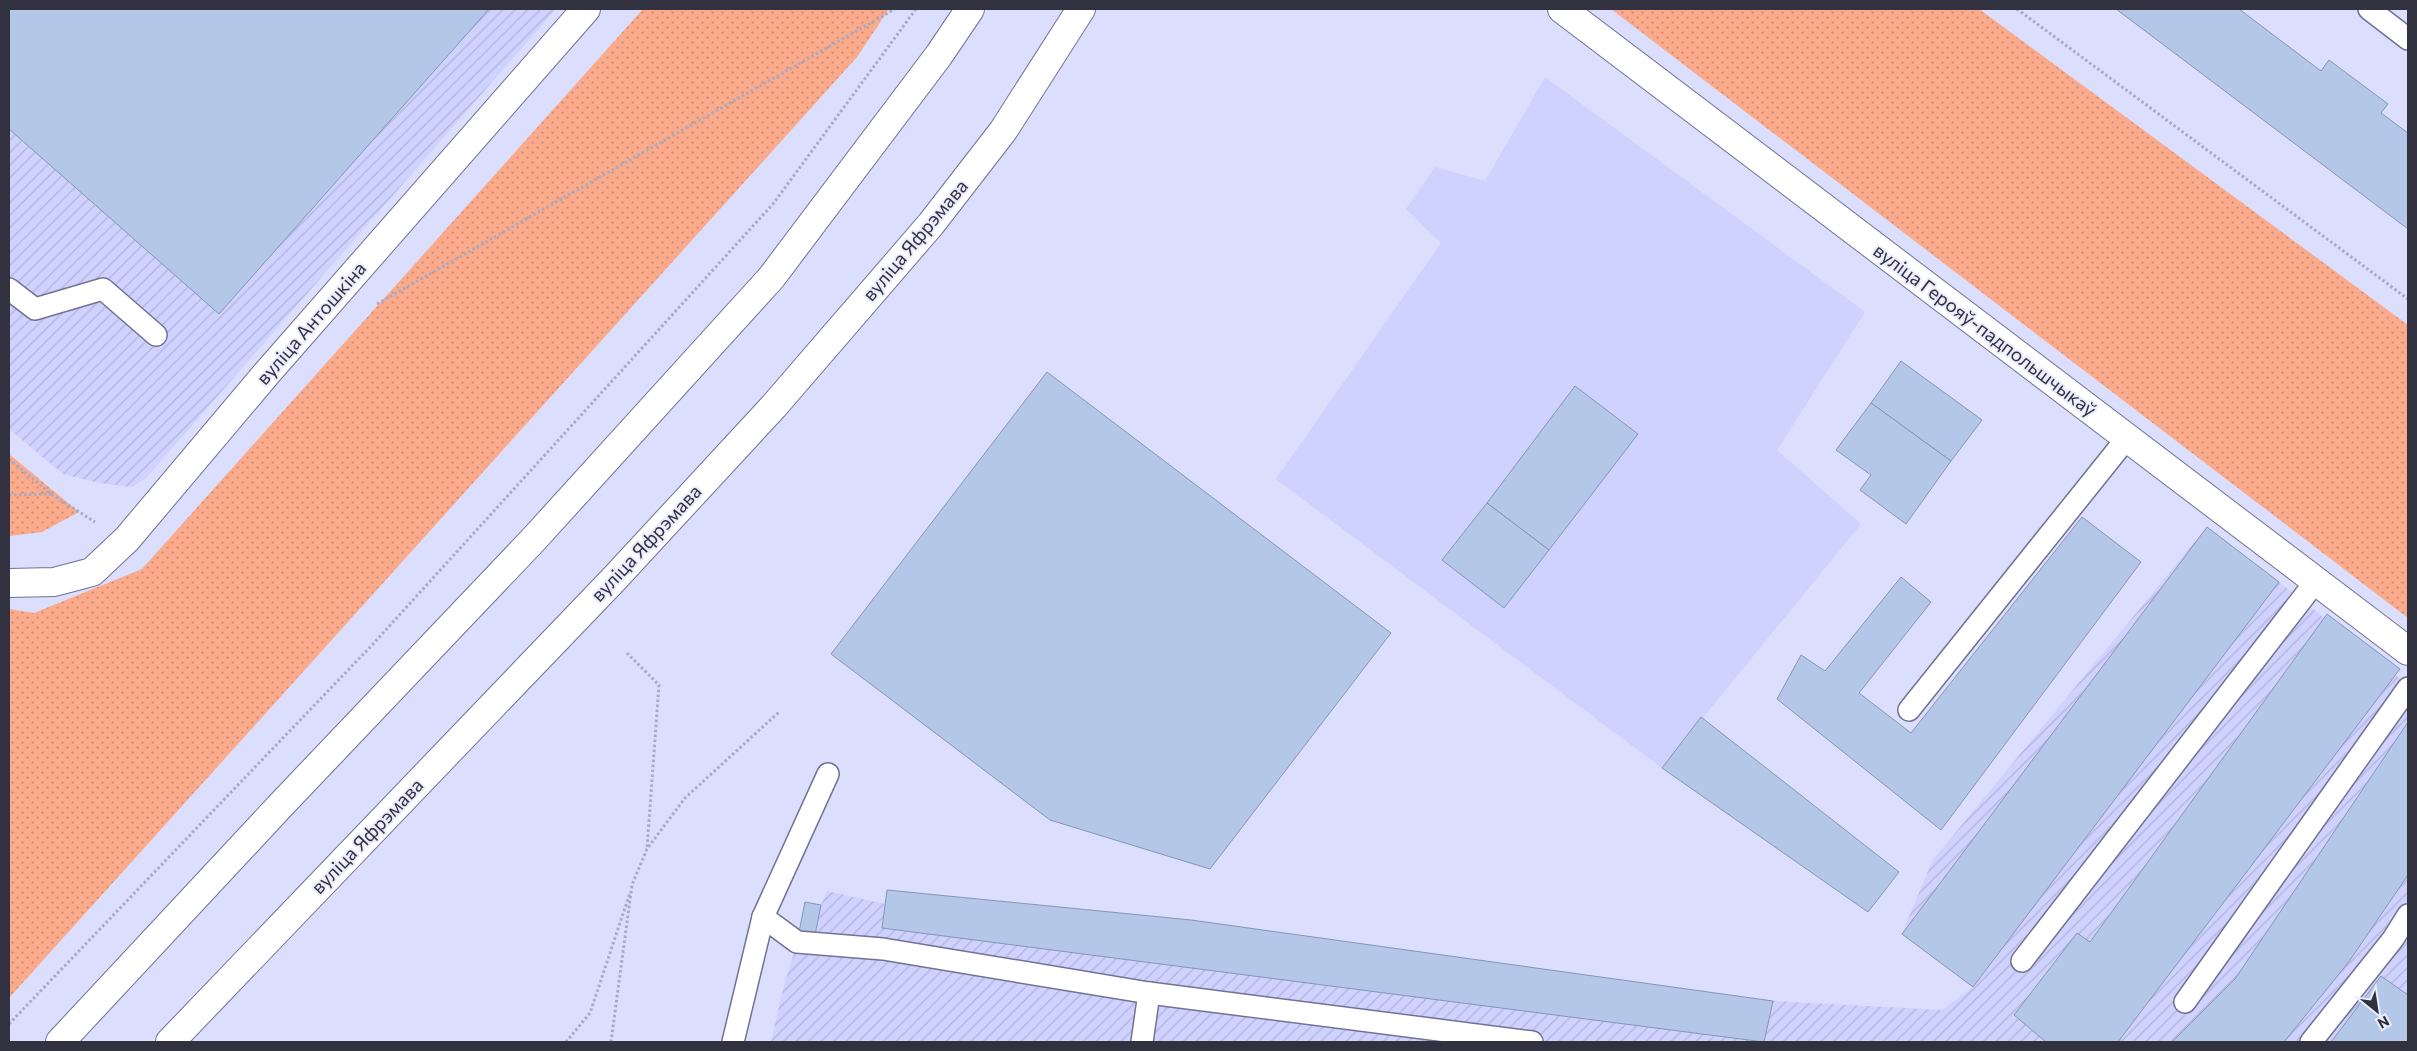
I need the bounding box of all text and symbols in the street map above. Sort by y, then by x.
street label: вуліца Яфрэмава [857,174,972,305]
street label: вуліца Герояў-падпольшчыкаў [1869,238,2101,421]
street label: вуліца Антошкіна [251,257,370,389]
street label: вуліца Яфрэмава [586,480,706,606]
street label: вуліца Яфрэмава [306,773,427,898]
north arrow [2352,986,2402,1036]
text: N [2375,1013,2393,1033]

